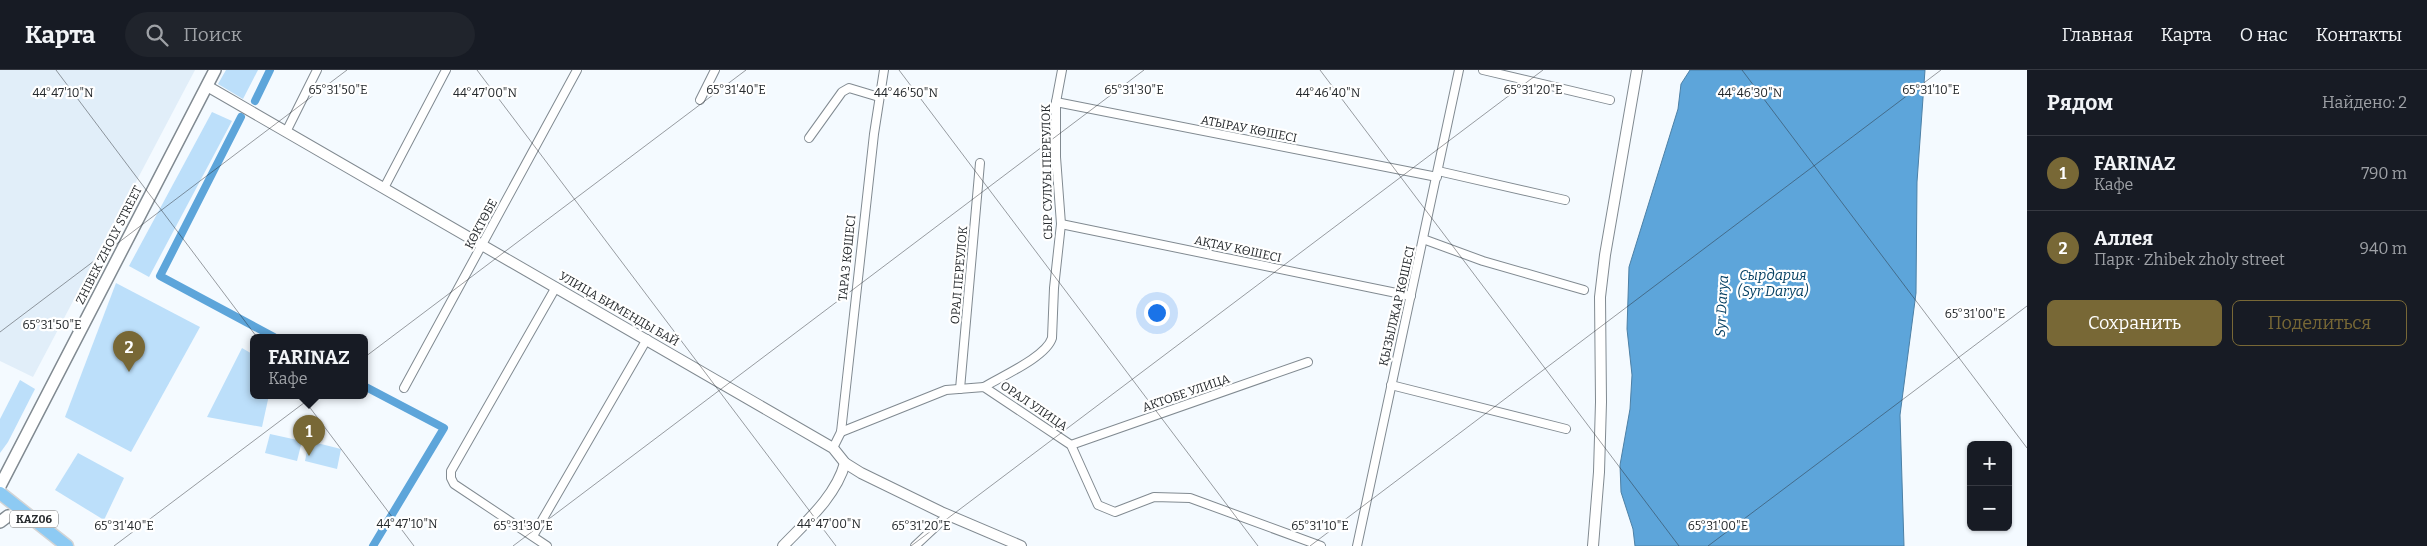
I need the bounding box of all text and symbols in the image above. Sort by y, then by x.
search box [125,12,475,57]
text: Карта [25,21,95,49]
icon: search [143,21,171,49]
text: Поиск [183,23,242,46]
text: Главная [2062,24,2133,46]
text: Карта [2161,24,2212,46]
text: О нас [2240,24,2288,46]
text: Контакты [2316,24,2402,46]
text: 65°31'50"E [308,83,368,97]
text: 65°31'40"E [706,83,766,97]
text: 65°31'30"E [1104,83,1164,97]
text: 65°31'20"E [1503,83,1563,97]
text: 65°31'10"E [1902,83,1960,97]
text: 44°47'10"N [32,86,94,100]
text: 44°47'00"N [453,86,518,100]
text: 44°46'50"N [874,86,938,100]
text: 44°46'40"N [1296,86,1361,100]
text: 44°46'30"N [1718,86,1783,100]
text: Рядом [2047,90,2113,116]
text: Найдено: 2 [2322,93,2407,112]
street label: СЫР СУЛУЫ ПЕРЕУЛОК [1039,104,1055,240]
street label: АТЫРАУ КӨШЕСІ [1200,113,1298,145]
text: FARINAZ [2094,152,2176,175]
text: 1 [2060,164,2066,183]
text: 790 m [2361,164,2407,183]
text: Кафе [2094,175,2133,194]
street label: ZHIBEK ZHOLY STREET [73,183,145,307]
street label: КӨКТӨБЕ [462,196,500,252]
street label: ТАРАЗ КӨШЕСІ [836,214,858,302]
street label: ОРАЛ ПЕРЕУЛОК [948,225,970,325]
text: Аллея [2094,227,2153,250]
street label: АҚТАУ КӨШЕСІ [1193,233,1283,265]
text: 2 [2058,239,2068,258]
text: 940 m [2360,239,2407,258]
street label: ҚЫЗЫЛЖАР КӨШЕСІ [1376,245,1418,367]
text: Парк · Zhibek zholy street [2094,250,2285,269]
water label: Сырдария (Syr Darya) [1738,267,1809,300]
street label: УЛИЦА БИМЕНДЫ БАЙ [557,268,682,349]
water label: Syr Darya [1712,275,1732,337]
your location [1144,300,1170,326]
button: Сохранить [2047,300,2222,346]
button: Поделиться [2232,300,2407,346]
text: 65°31'00"E [1945,307,2005,321]
text: 65°31'50"E [22,318,82,332]
pin: 2 [113,331,145,372]
popup [250,334,368,399]
text: FARINAZ [268,346,350,369]
text: Кафе [268,369,308,388]
street label: АКТОБЕ УЛИЦА [1140,371,1232,415]
street label: ОРАЛ УЛИЦА [998,378,1071,434]
pin: 1 [293,415,325,456]
map controls [1967,441,2012,531]
button: + [1967,441,2012,486]
button: − [1967,486,2012,531]
road number: KAZ06 [10,510,58,528]
text: 44°47'10"N [376,517,438,531]
text: 44°47'00"N [797,517,862,531]
text: 65°31'40"E [94,519,154,533]
text: 65°31'30"E [493,519,553,533]
text: 65°31'20"E [891,519,951,533]
text: 65°31'10"E [1291,519,1349,533]
text: 65°31'00"E [1688,519,1748,533]

